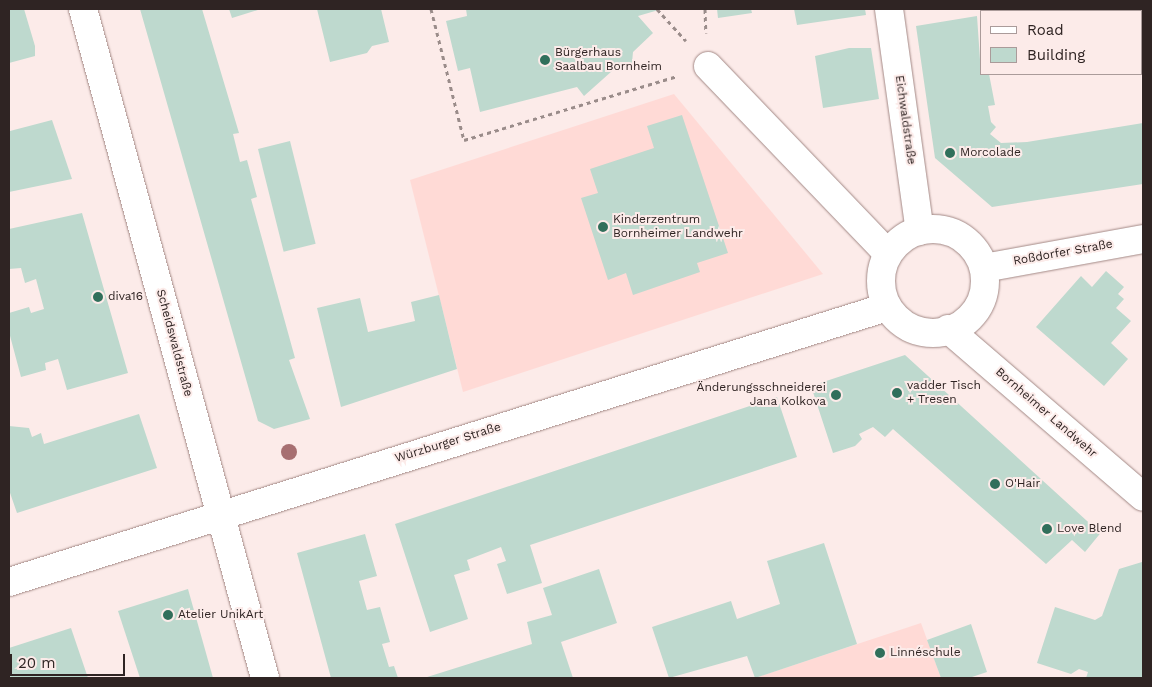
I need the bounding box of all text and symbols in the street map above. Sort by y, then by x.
legend [980,10,1142,75]
text: Road [1027,21,1064,39]
place label: Bürgerhaus Saalbau Bornheim [555,46,662,74]
text: Building [1027,46,1085,64]
marker: Bürgerhaus Saalbau Bornheim [539,54,551,66]
street label: Eichwaldstraße [892,74,918,166]
place label: Morcolade [960,146,1021,160]
marker: Morcolade [944,147,956,159]
place label: Kinderzentrum Bornheimer Landwehr [613,213,743,241]
marker: Kinderzentrum Bornheimer Landwehr [597,221,609,233]
street label: Roßdorfer Straße [1012,237,1114,269]
street label: Scheidswaldstraße [153,288,195,398]
place label: diva16 [108,290,143,304]
marker: diva16 [92,291,104,303]
street label: Bornheimer Landwehr [992,365,1100,461]
place label: vadder Tisch + Tresen [907,379,982,407]
place label: Änderungsschneiderei Jana Kolkova [696,381,826,409]
marker: vadder Tisch + Tresen [891,387,903,399]
marker: Änderungsschneiderei Jana Kolkova [830,389,842,401]
street label: Würzburger Straße [393,420,503,466]
place label: O'Hair [1005,477,1040,491]
marker: O'Hair [989,478,1001,490]
place label: Love Blend [1057,522,1122,536]
marker: Love Blend [1041,523,1053,535]
place label: Atelier UnikArt [178,608,264,622]
marker: Atelier UnikArt [162,609,174,621]
scale bar [12,644,128,676]
place label: Linnéschule [890,646,961,660]
marker: Linnéschule [874,647,886,659]
text: 20 m [18,654,56,672]

